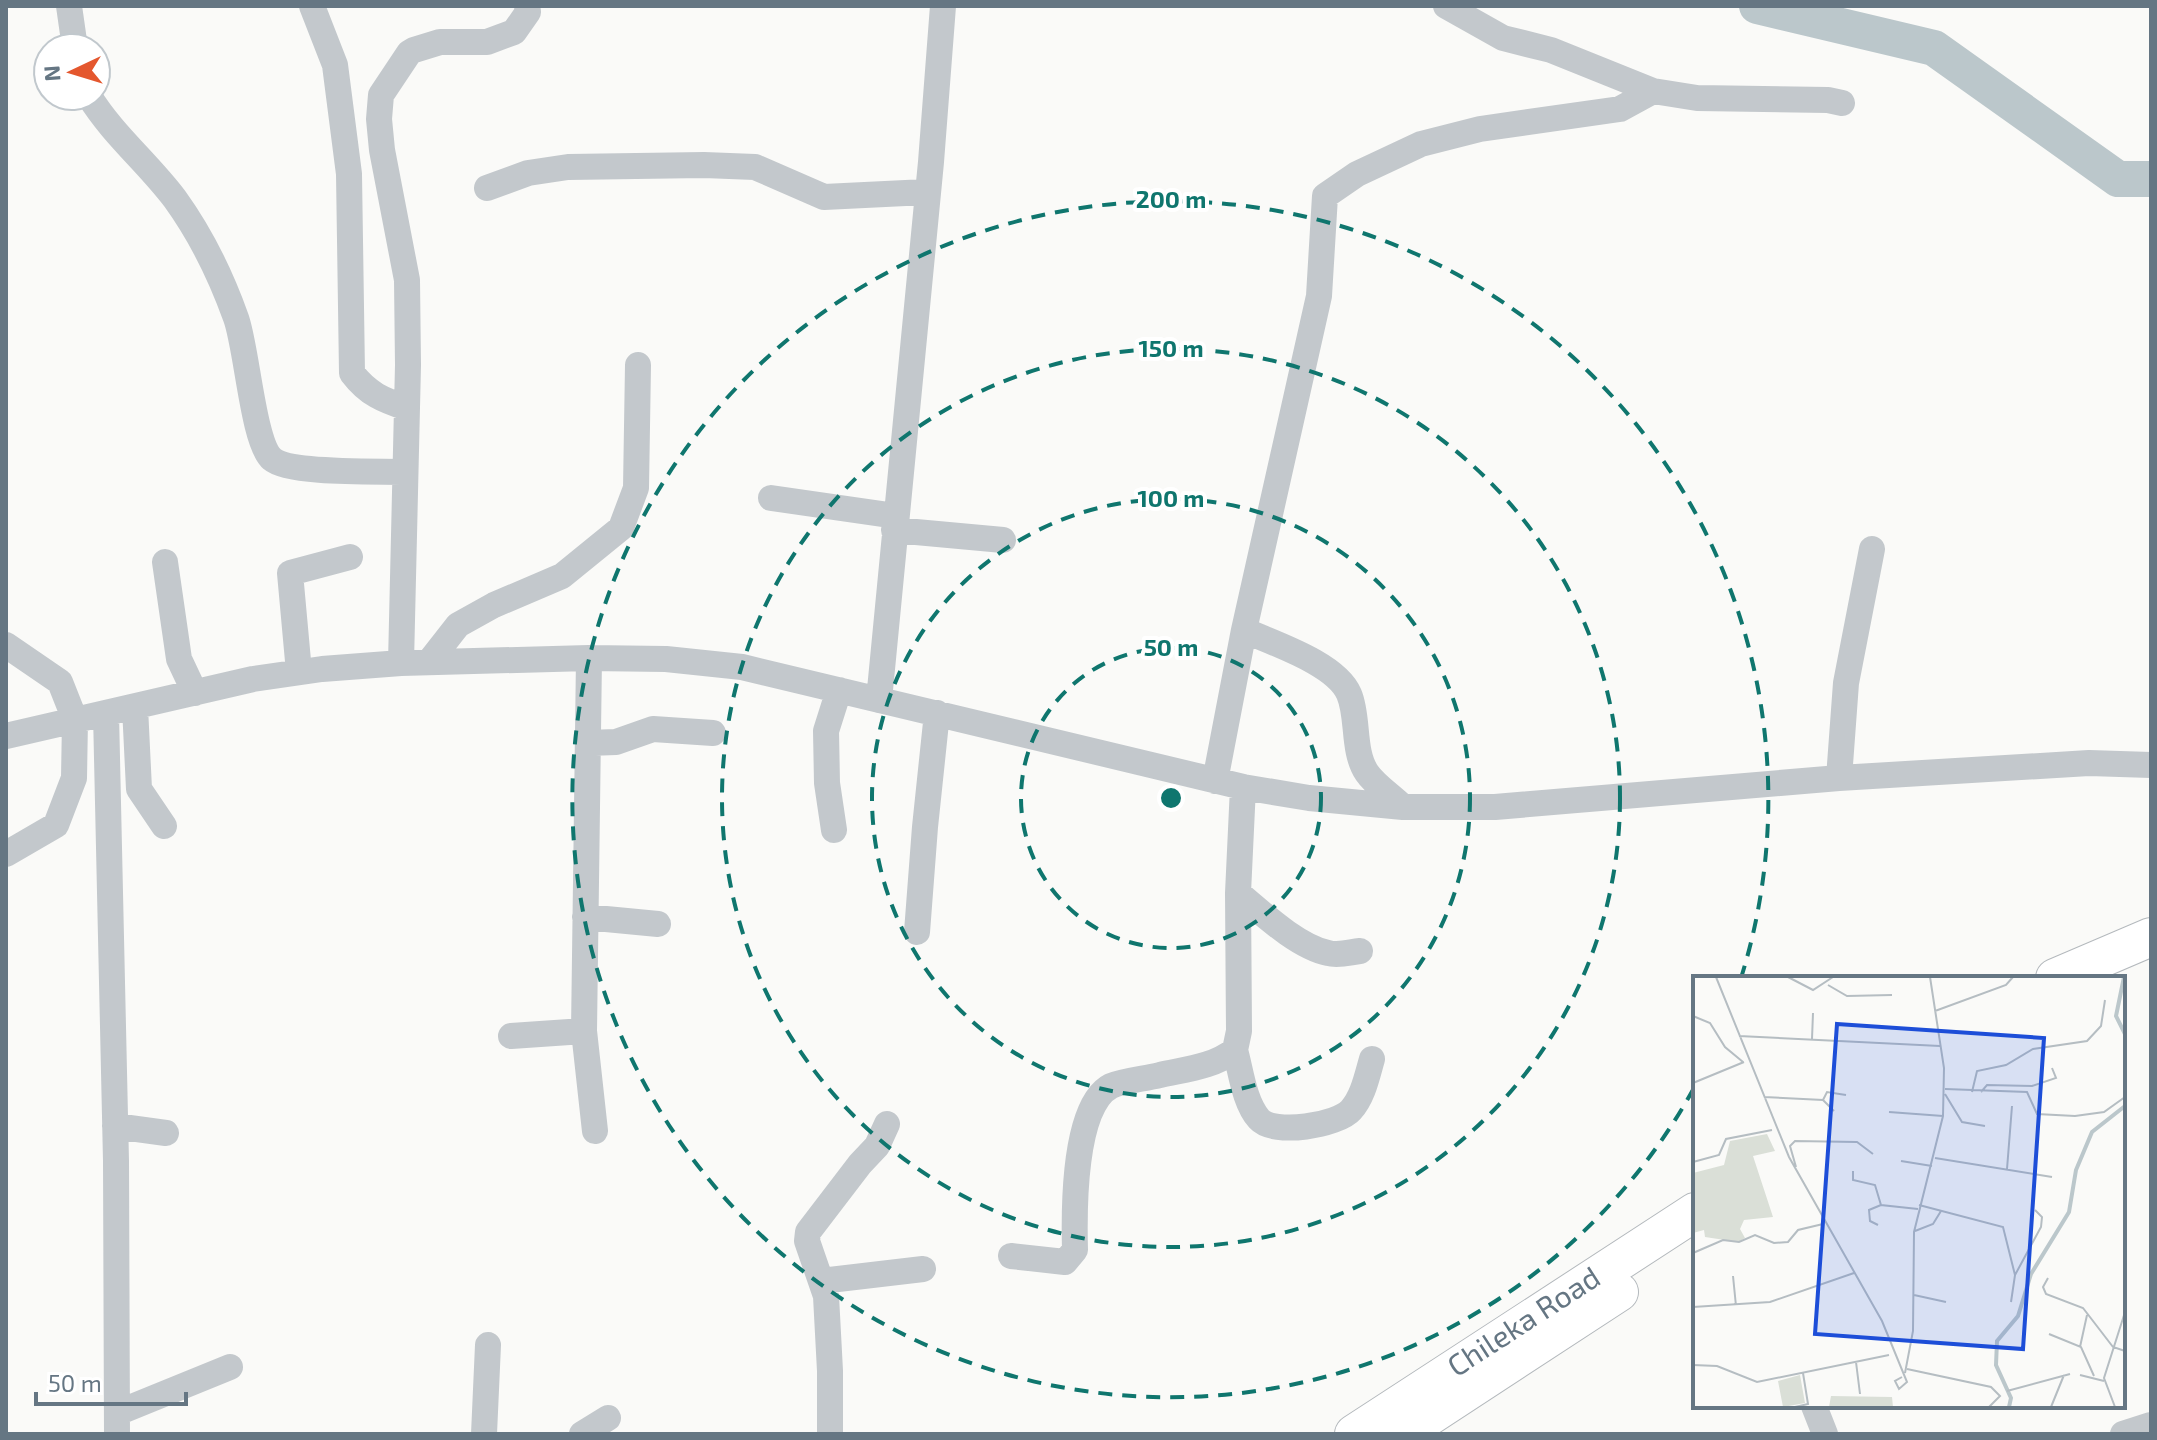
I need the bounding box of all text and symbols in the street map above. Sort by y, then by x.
north arrow [32,32,112,112]
text: N [38,65,65,82]
text: 200 m [1136,184,1206,213]
text: 150 m [1138,333,1204,362]
text: 100 m [1138,483,1204,512]
text: 50 m [1144,632,1198,661]
centre of rings [1157,784,1185,812]
inset map [1693,976,2125,1408]
street label: Chileka Road [1440,1258,1606,1383]
scale bar [36,1356,186,1406]
text: 50 m [48,1368,102,1397]

